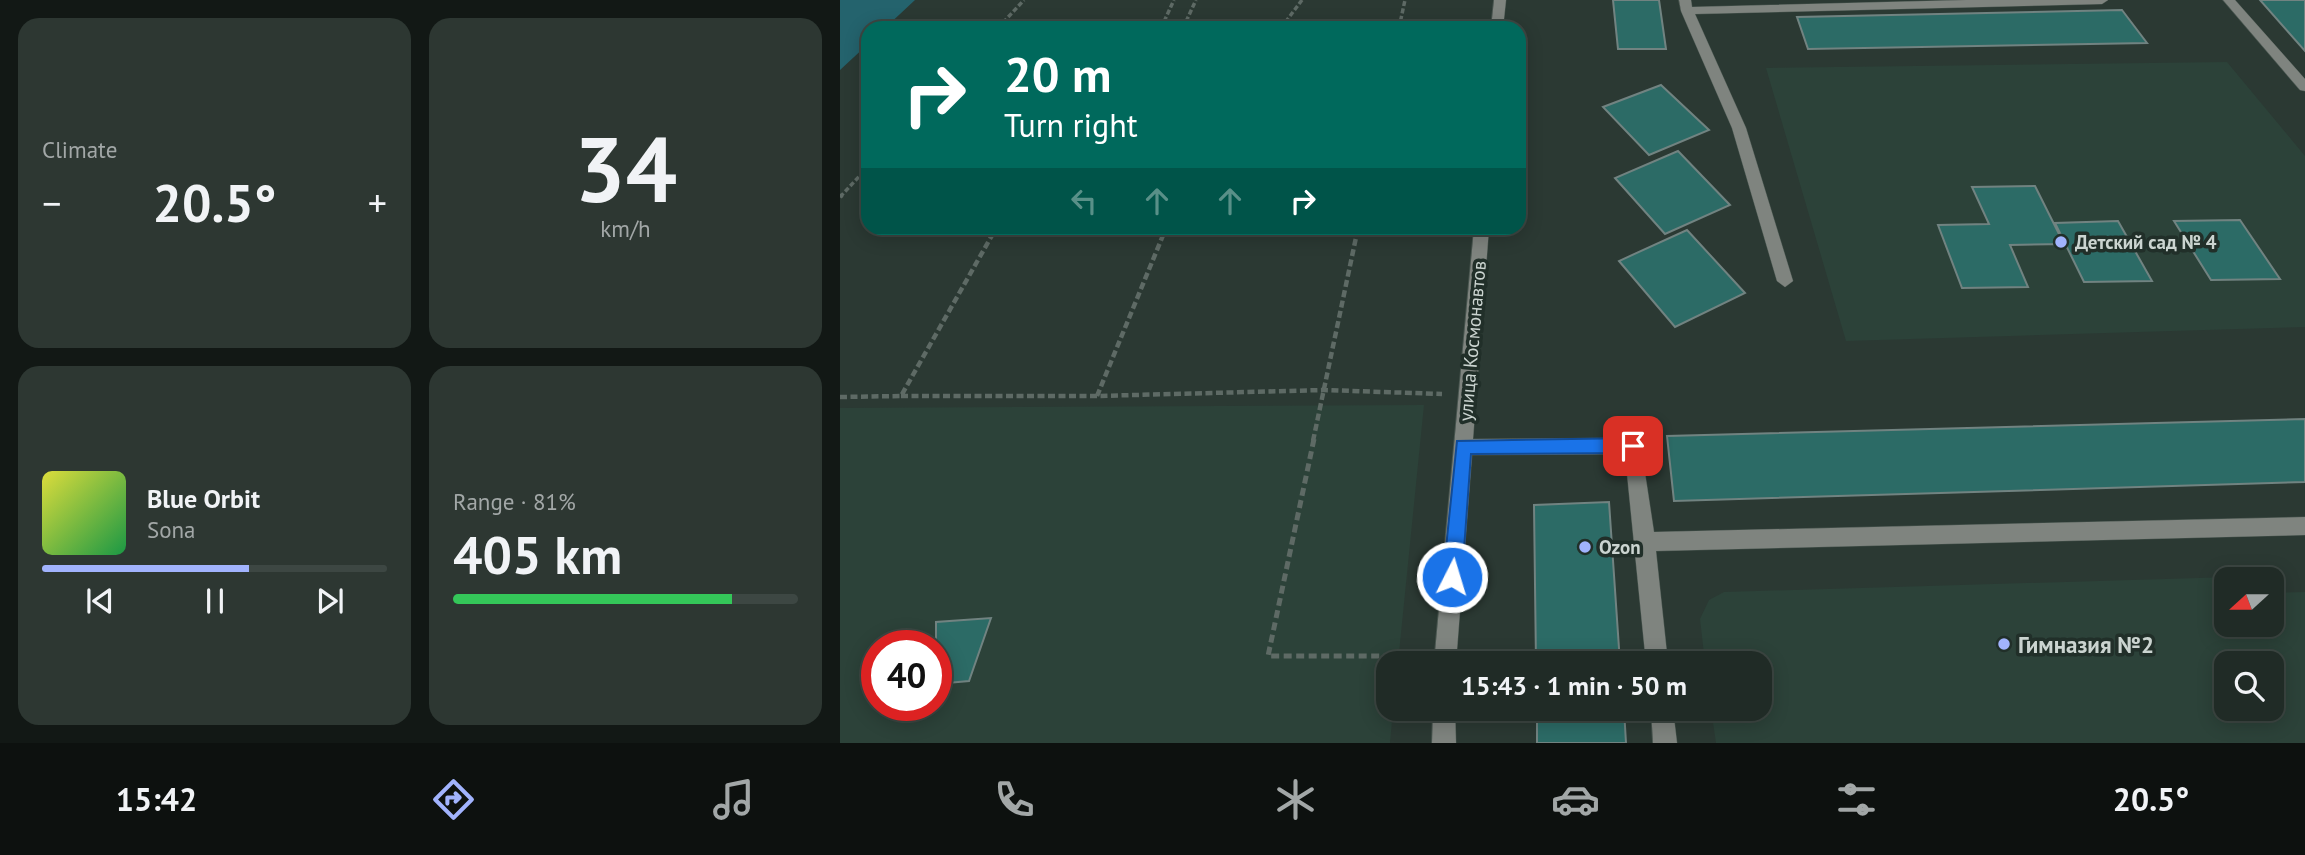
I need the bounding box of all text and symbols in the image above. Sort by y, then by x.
text: 20 m [1004,42,1111,106]
icon: right [889,49,980,140]
text: Turn right [1004,104,1138,146]
text: 34 [574,109,677,227]
text: Climate [42,135,117,164]
text: 20.5° [153,169,276,236]
text: − [42,178,61,227]
text: + [368,178,387,227]
icon: left [1065,182,1103,220]
icon: ahead [1138,182,1176,220]
icon: ahead [1211,182,1249,220]
icon: right [1284,182,1322,220]
text: km/h [600,214,651,243]
place label: Детский сад № 4 [2075,230,2217,254]
marker: Детский сад № 4 [2053,234,2069,250]
street label: улица Космонавтов [1453,260,1491,422]
pin [1603,416,1663,476]
icon: arrive [1614,427,1652,465]
text: Blue Orbit [147,482,260,515]
text: Range · 81% [453,487,576,516]
text: Sona [147,515,196,544]
text: 405 km [453,521,622,588]
place label: Ozon [1599,535,1641,559]
marker: Ozon [1577,539,1593,555]
position arrow [1415,540,1489,614]
north arrow [2214,567,2284,637]
map controls [2214,567,2284,721]
icon: previous [81,582,119,620]
icon: pause [196,582,234,620]
icon: next [311,582,349,620]
speed limit sign: 40 [861,630,952,721]
place label: Гимназия №2 [2018,630,2154,659]
marker: Гимназия №2 [1996,636,2012,652]
button: search [2214,651,2284,721]
text: 15:43 · 1 min · 50 m [1461,669,1687,702]
icon: directions [429,775,478,824]
icon: music [709,775,758,824]
icon: phone [990,775,1039,824]
icon: climate [1271,775,1320,824]
icon: car [1551,775,1600,824]
icon: filters [1832,775,1881,824]
text: 15:42 [116,778,197,820]
text: 20.5° [2113,778,2189,820]

